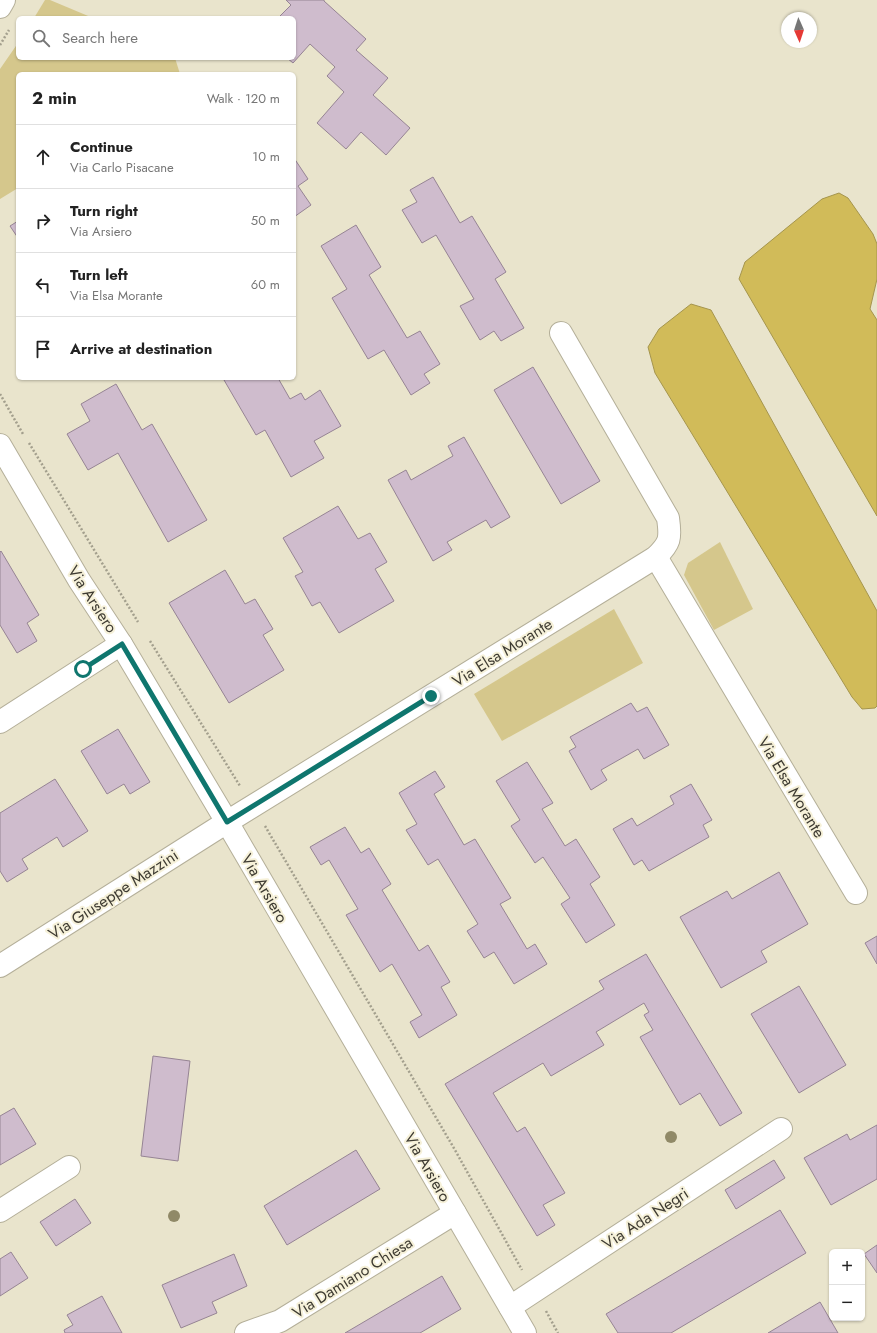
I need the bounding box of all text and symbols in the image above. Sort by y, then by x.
north arrow [781,12,817,48]
search box [16,16,296,60]
icon: search [30,27,52,49]
text: Search here [62,27,138,49]
text: 2 min [32,86,77,110]
text: Walk · 120 m [207,89,280,108]
text: Continue [70,136,133,158]
icon: ahead [32,146,54,168]
text: 10 m [252,147,280,166]
text: Via Carlo Pisacane [70,158,174,177]
text: Turn right [70,200,138,222]
icon: right [32,210,54,232]
text: 50 m [251,211,280,230]
text: Via Arsiero [70,222,132,241]
text: Turn left [70,264,128,286]
icon: left [32,274,54,296]
text: 60 m [251,275,280,294]
text: Via Elsa Morante [70,286,163,305]
icon: arrive [32,338,54,360]
text: Arrive at destination [70,338,212,360]
street label: Via Arsiero [62,561,123,638]
street label: Via Elsa Morante [448,612,557,692]
route start [74,660,92,678]
route end [422,687,440,705]
street label: Via Elsa Morante [752,732,831,842]
street label: Via Giuseppe Mazzini [44,844,183,945]
street label: Via Arsiero [236,850,294,927]
street label: Via Arsiero [399,1129,457,1206]
street label: Via Ada Negri [598,1182,693,1255]
street label: Via Damiano Chiesa [288,1231,417,1324]
map controls [829,1249,865,1321]
button: + [829,1249,865,1285]
button: − [829,1285,865,1321]

